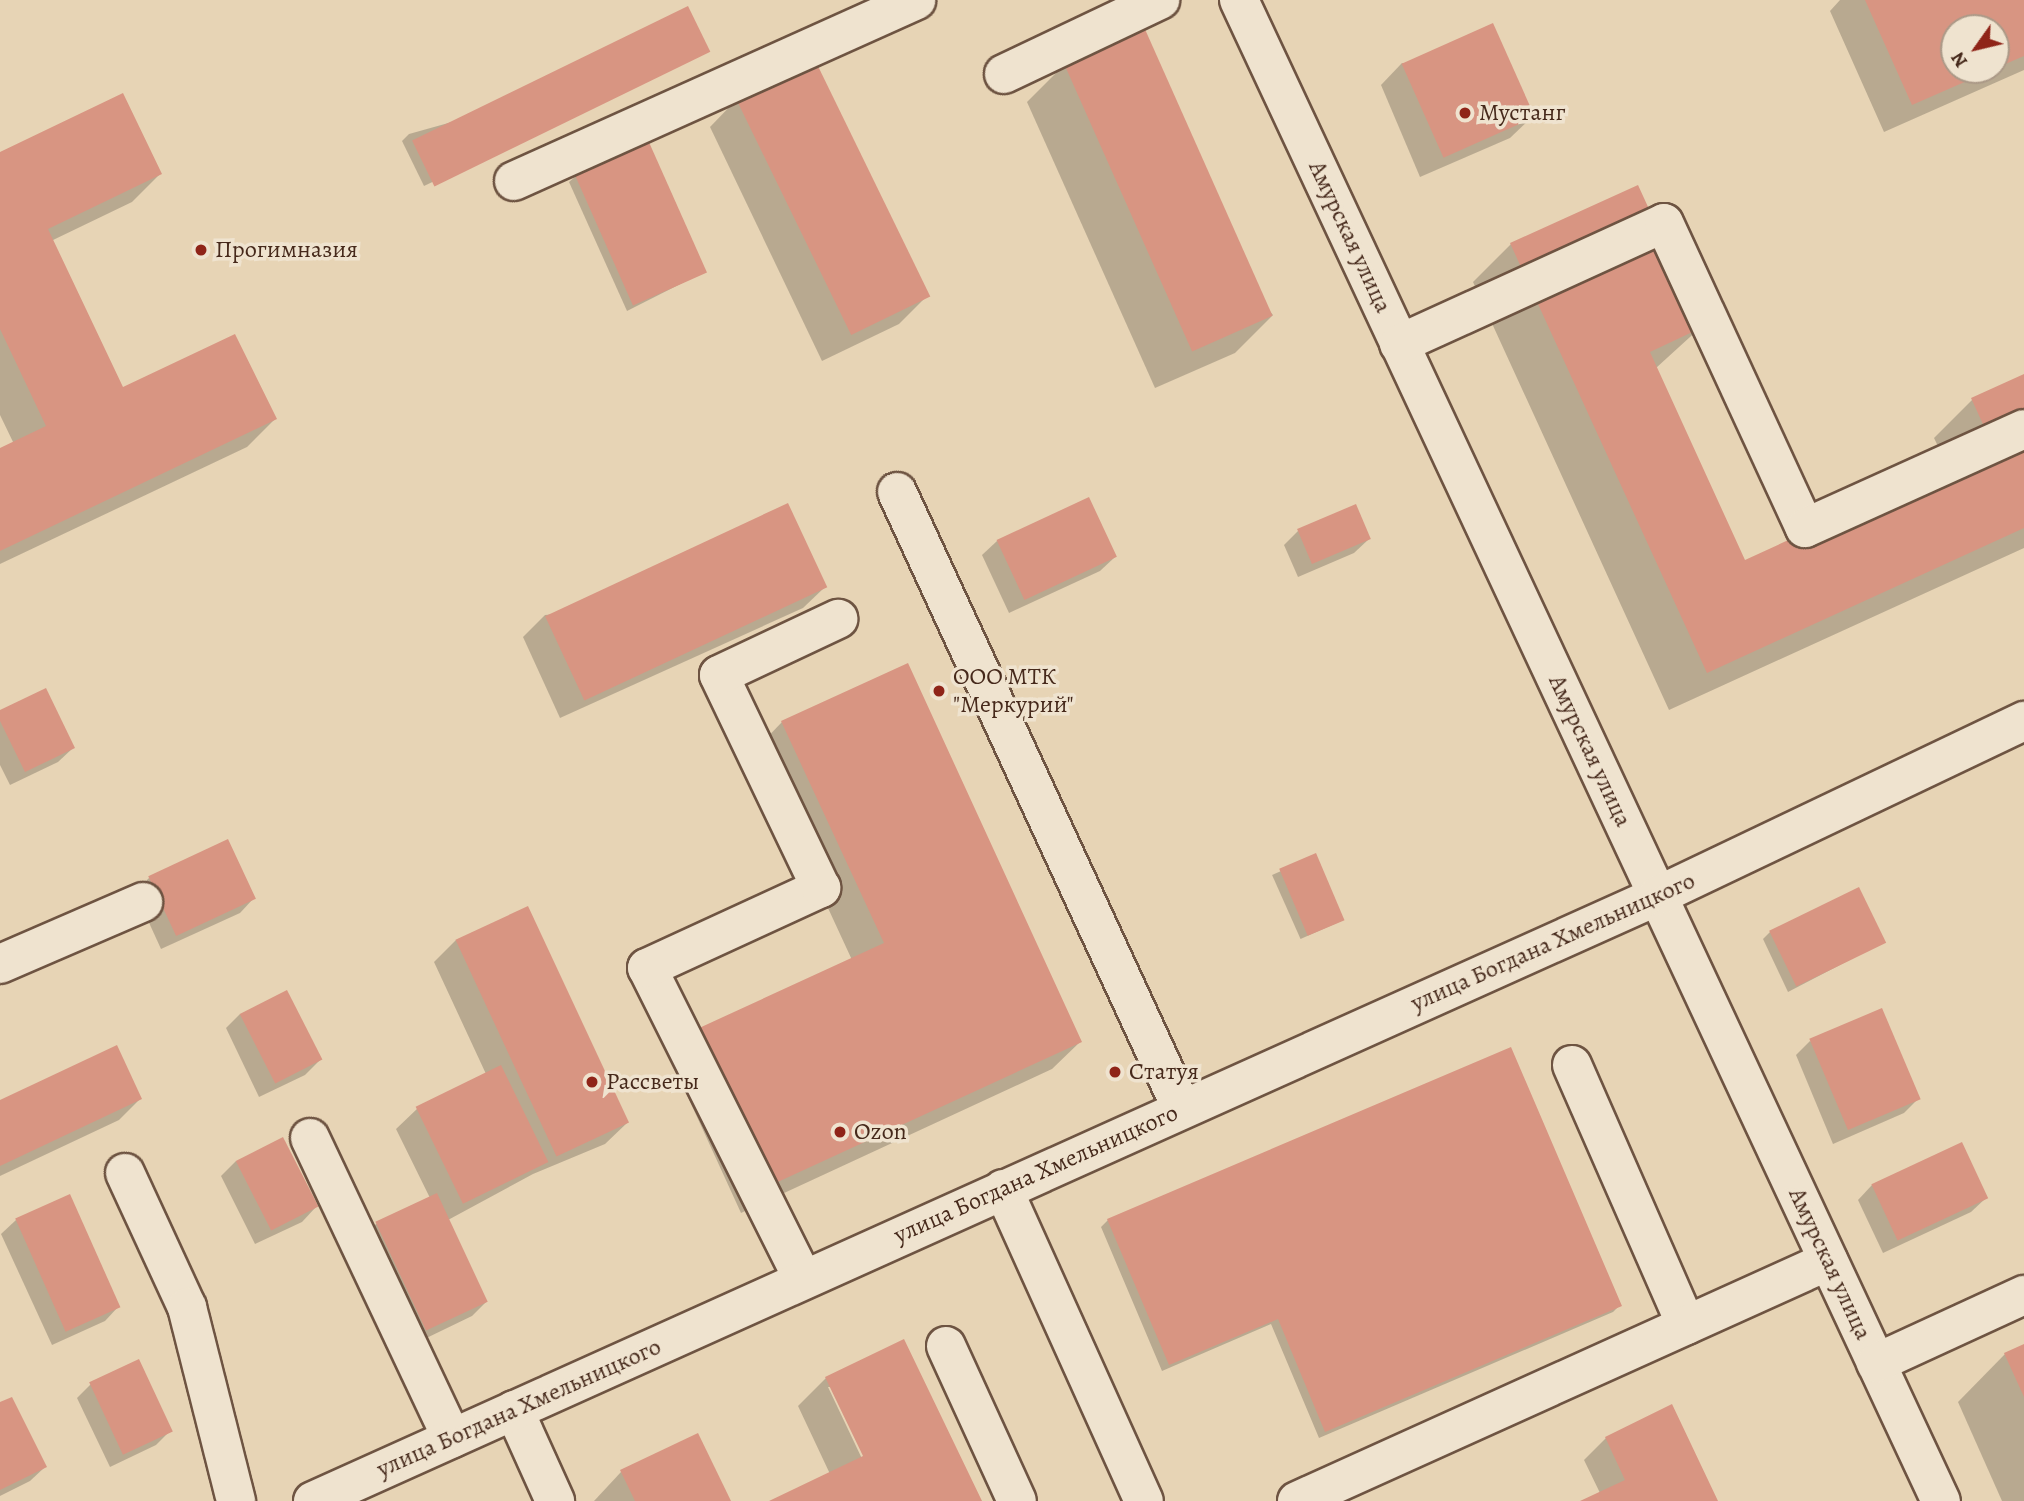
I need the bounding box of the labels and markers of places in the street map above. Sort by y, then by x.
place label: Мустанг [1479,99,1565,127]
marker: Мустанг [1457,105,1473,121]
place label: Прогимназия [215,236,358,264]
marker: Прогимназия [193,242,209,258]
place label: ООО МТК "Меркурий" [953,663,1074,719]
marker: ООО МТК "Меркурий" [931,683,947,699]
place label: Статуя [1129,1058,1199,1086]
marker: Статуя [1107,1064,1123,1080]
place label: Рассветы [606,1068,699,1096]
marker: Рассветы [584,1074,600,1090]
place label: Ozon [854,1118,907,1146]
marker: Ozon [832,1124,848,1140]

